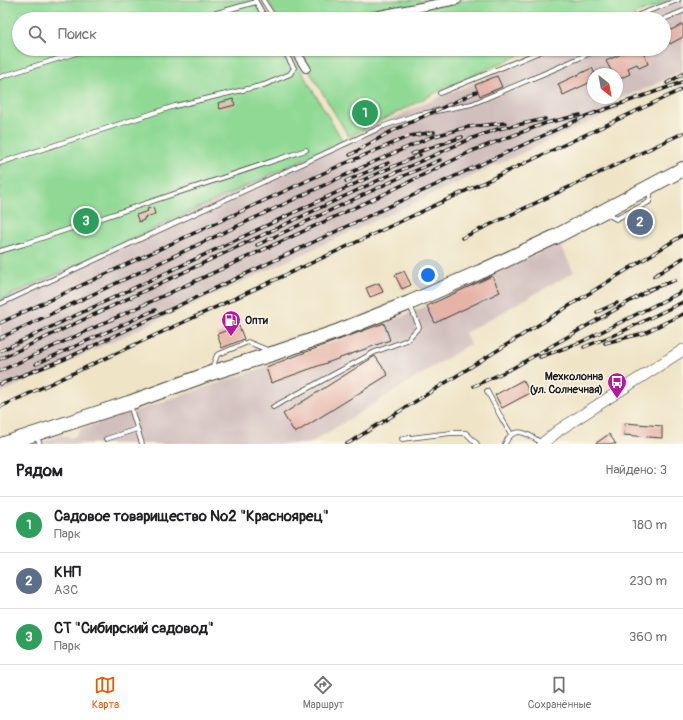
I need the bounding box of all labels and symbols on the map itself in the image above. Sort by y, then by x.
north arrow [587,68,623,104]
pin: 1 [352,98,378,128]
pin: 3 [73,206,99,236]
pin: 2 [627,207,653,237]
your location [418,265,438,285]
fuel station icon: Опти [220,309,242,337]
place label: Опти [245,314,268,327]
place label: Мехколонна (ул. Солнечная) [530,370,603,396]
bus stop icon: Мехколонна (ул. Солнечная) [606,371,628,399]

